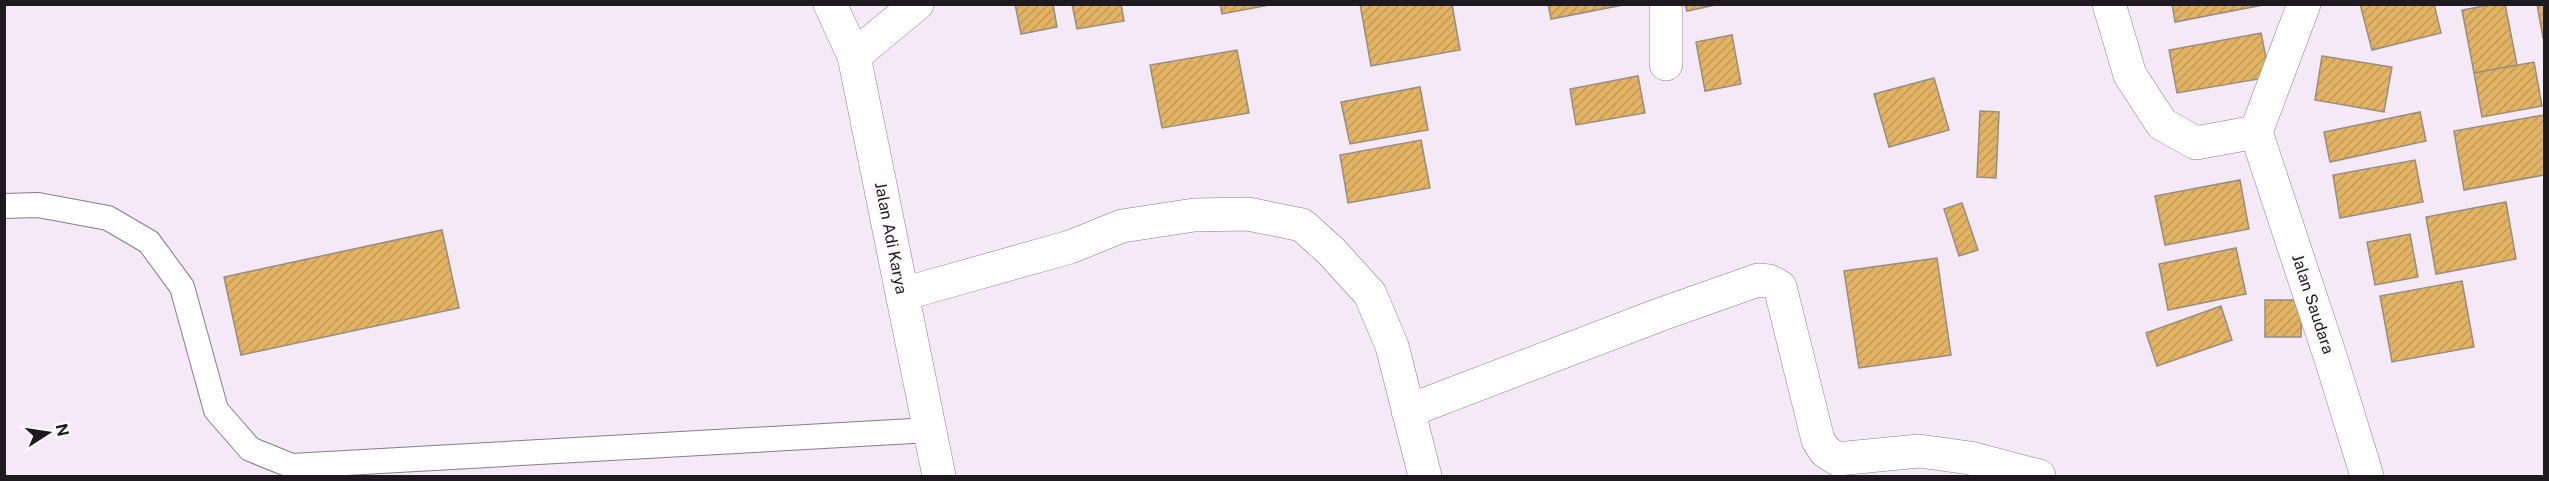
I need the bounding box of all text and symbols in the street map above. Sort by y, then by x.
street label: Jalan Adi Karya [871,180,911,296]
street label: Jalan Saudara [2288,252,2338,356]
north arrow [18,403,78,463]
text: N [52,422,73,438]

